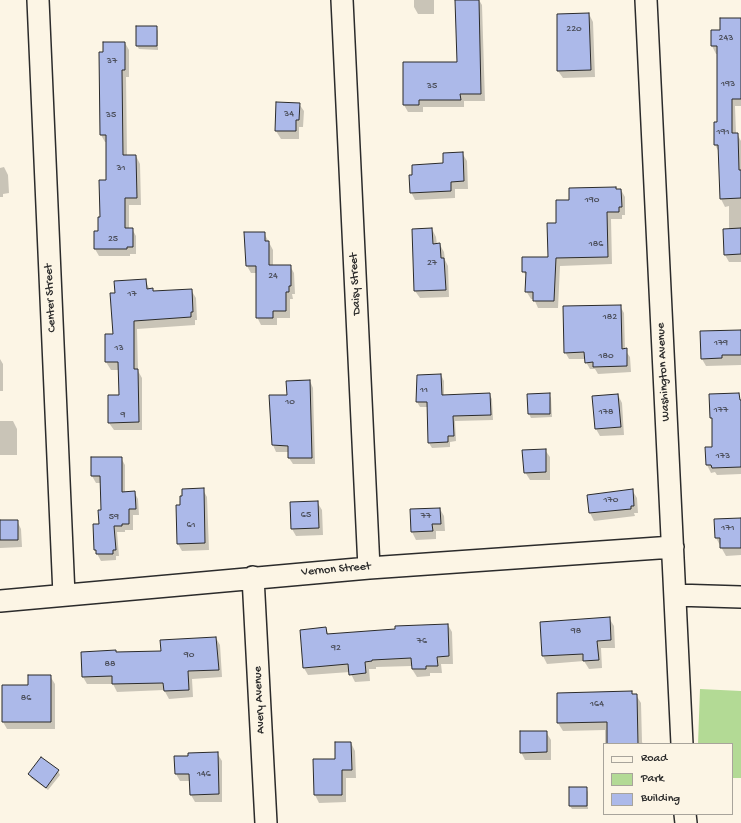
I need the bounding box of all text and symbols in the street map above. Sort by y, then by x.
house number: 220 [566,23,582,35]
house number: 243 [719,32,733,44]
house number: 37 [107,55,117,67]
house number: 193 [721,78,735,90]
house number: 35 [427,80,437,92]
house number: 34 [284,108,294,120]
house number: 35 [106,109,116,121]
house number: 191 [716,126,730,138]
house number: 31 [116,162,126,174]
house number: 190 [585,194,599,206]
house number: 25 [108,233,118,245]
house number: 186 [589,238,603,250]
street label: Daisy Street [347,253,365,315]
house number: 27 [427,257,437,269]
street label: Center Street [42,263,60,333]
house number: 24 [268,270,278,282]
house number: 17 [127,288,137,300]
house number: 182 [603,311,617,323]
street label: Washington Avenue [654,322,674,422]
house number: 179 [714,337,728,349]
house number: 13 [114,342,124,354]
house number: 180 [598,350,614,362]
house number: 11 [420,384,428,396]
house number: 10 [285,396,295,408]
house number: 177 [714,404,728,416]
house number: 178 [599,406,613,418]
house number: 9 [120,409,126,421]
house number: 173 [716,450,730,462]
house number: 170 [604,494,618,506]
house number: 65 [301,509,311,521]
house number: 77 [421,510,431,522]
house number: 59 [109,511,119,523]
house number: 61 [186,519,196,531]
house number: 171 [721,522,735,534]
street label: Vernon Street [301,560,371,580]
house number: 98 [571,625,581,637]
house number: 76 [417,635,427,647]
house number: 92 [331,642,341,654]
house number: 90 [184,649,194,661]
house number: 88 [105,658,115,670]
street label: Avery Avenue [251,666,269,734]
house number: 86 [21,692,31,704]
house number: 164 [590,698,604,710]
legend [603,743,733,815]
text: Road [641,752,667,766]
house number: 146 [197,768,211,780]
text: Park [641,772,664,786]
text: Building [641,792,680,806]

